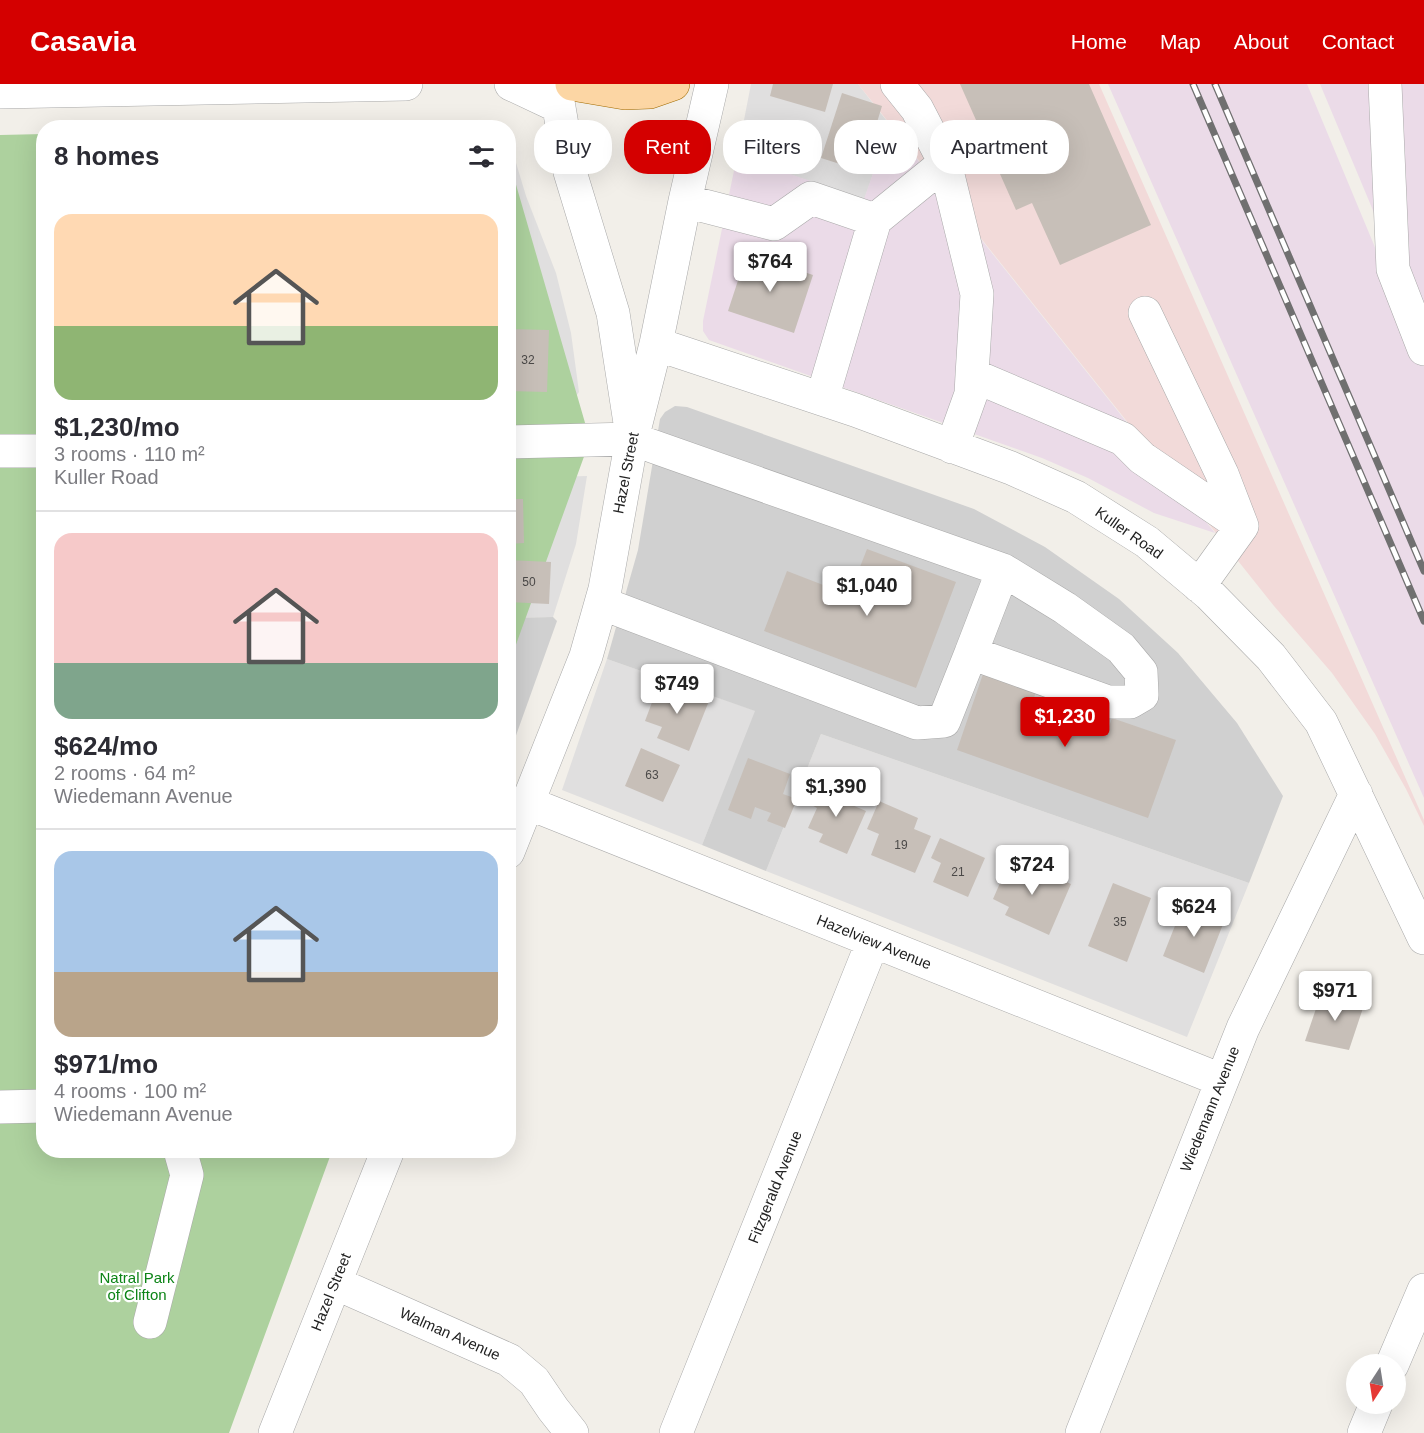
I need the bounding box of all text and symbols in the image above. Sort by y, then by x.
text: Casavia [30,26,136,57]
text: Home [1071,30,1127,53]
text: Map [1160,30,1201,53]
text: About [1234,30,1289,53]
text: Contact [1322,30,1394,53]
chip: Buy [534,120,612,174]
chip: Rent [624,120,711,174]
chip: Filters [723,120,822,174]
chip: New [834,120,918,174]
chip: Apartment [930,120,1069,174]
icon: filters [465,140,498,173]
text: 8 homes [54,141,160,171]
pin: $764 [734,242,806,293]
text: $764 [748,250,792,272]
icon: home [222,253,330,361]
house number: 32 [521,353,535,367]
text: $1,230/mo [54,412,180,442]
street label: Hazel Street [609,430,642,515]
text: 3 rooms · 110 m² [54,443,205,465]
text: Kuller Road [54,466,159,488]
street label: Kuller Road [1092,503,1166,562]
pin: $1,040 [818,566,916,617]
icon: home [222,572,330,680]
text: $1,040 [836,574,898,596]
house number: 50 [522,575,536,589]
pin: $749 [641,664,713,715]
text: $749 [655,672,699,694]
pin: $1,230 [1016,697,1114,748]
text: $1,230 [1034,705,1096,727]
text: $624/mo [54,731,158,761]
text: 2 rooms · 64 m² [54,762,195,784]
pin: $1,390 [787,767,885,818]
house number: 63 [645,768,659,782]
text: $1,390 [805,775,867,797]
text: Wiedemann Avenue [54,785,233,807]
house number: 19 [894,838,908,852]
pin: $724 [996,845,1068,896]
text: $724 [1010,853,1054,875]
house number: 21 [951,865,965,879]
pin: $624 [1158,887,1230,938]
icon: home [222,890,330,998]
text: $624 [1172,895,1216,917]
street label: Hazelview Avenue [814,911,934,972]
house number: 35 [1113,915,1127,929]
pin: $971 [1299,971,1371,1022]
text: $971 [1313,979,1357,1001]
street label: Wiedemann Avenue [1177,1044,1243,1174]
text: $971/mo [54,1049,158,1079]
text: 4 rooms · 100 m² [54,1080,206,1102]
text: Wiedemann Avenue [54,1103,233,1125]
street label: Fitzgerald Avenue [744,1128,805,1246]
street label: Hazel Street [307,1250,354,1333]
park label: Natral Park of Clifton [99,1269,175,1303]
street label: Walman Avenue [397,1304,503,1363]
north arrow [1346,1354,1406,1414]
map controls [1346,1354,1406,1414]

